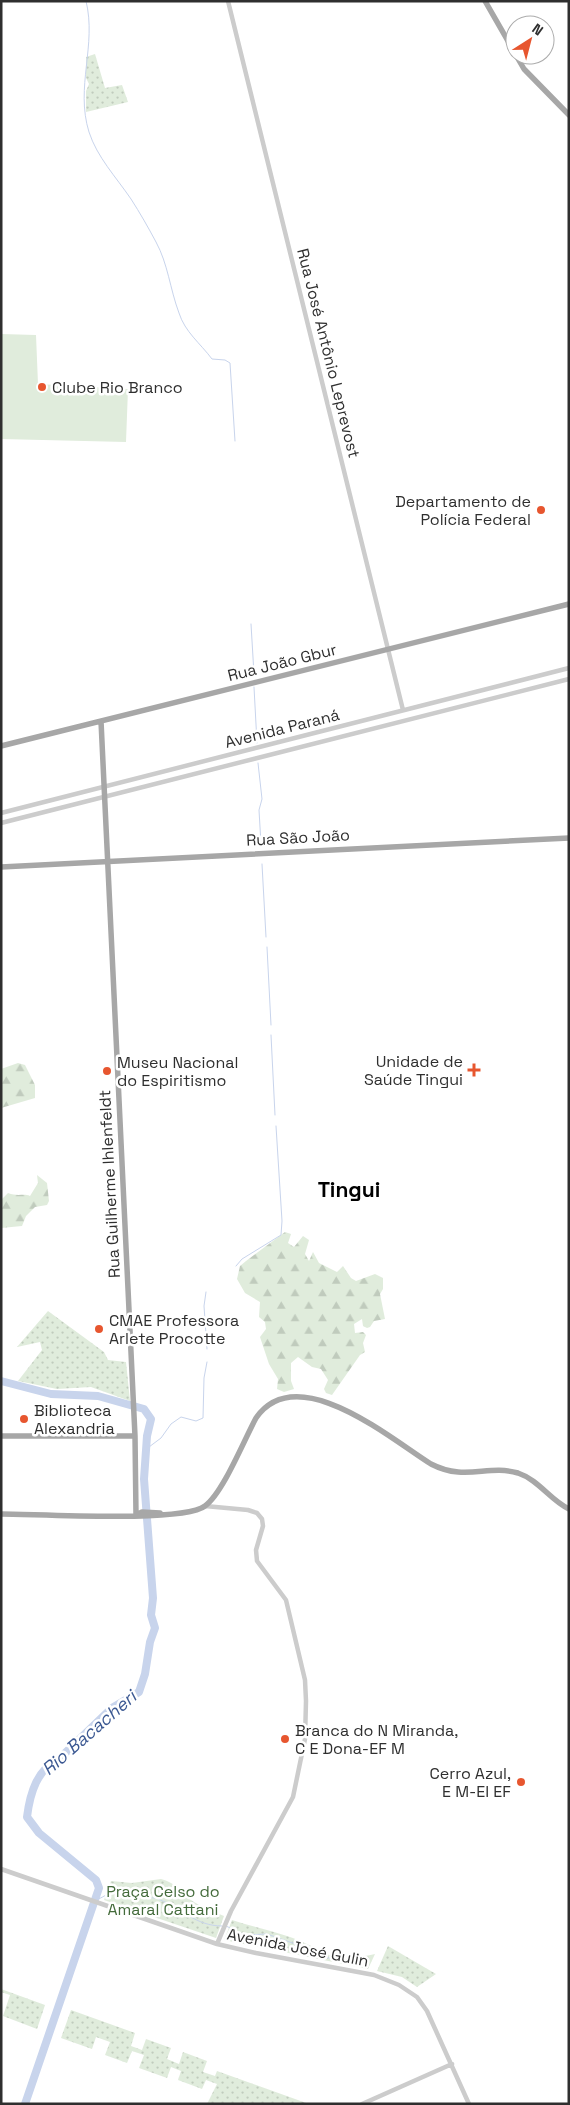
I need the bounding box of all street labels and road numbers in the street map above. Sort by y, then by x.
street label: Rua José Antônio Leprevost [292,246,365,460]
street label: Rua João Gbur [225,639,339,686]
street label: Avenida Paraná [223,704,342,753]
street label: Rua São João [246,824,350,851]
street label: Rua Guilherme Ihlenfeldt [94,1089,125,1279]
street label: Avenida José Gulin [225,1923,371,1972]

